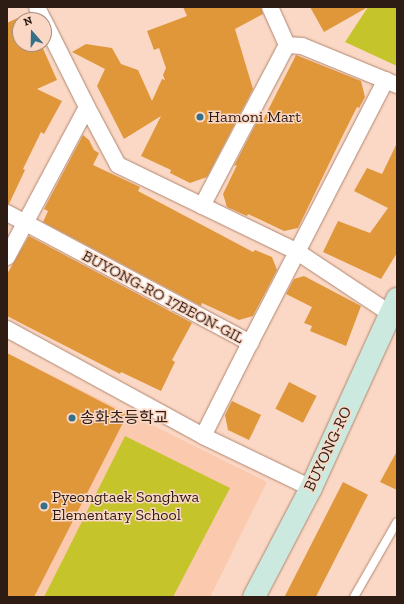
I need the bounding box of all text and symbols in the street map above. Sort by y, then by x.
north arrow [12,12,52,52]
text: N [22,14,34,29]
place label: Hamoni Mart [208,107,301,127]
marker: Hamoni Mart [195,112,205,122]
street label: BUYONG-RO 17BEON-GIL [79,246,247,348]
street label: BUYONG-RO [300,404,356,494]
place label: 송화초등학교 [80,408,168,428]
marker: 송화초등학교 [67,413,77,423]
place label: Pyeongtaek Songhwa Elementary School [52,487,199,525]
marker: Pyeongtaek Songhwa Elementary School [39,501,49,511]

